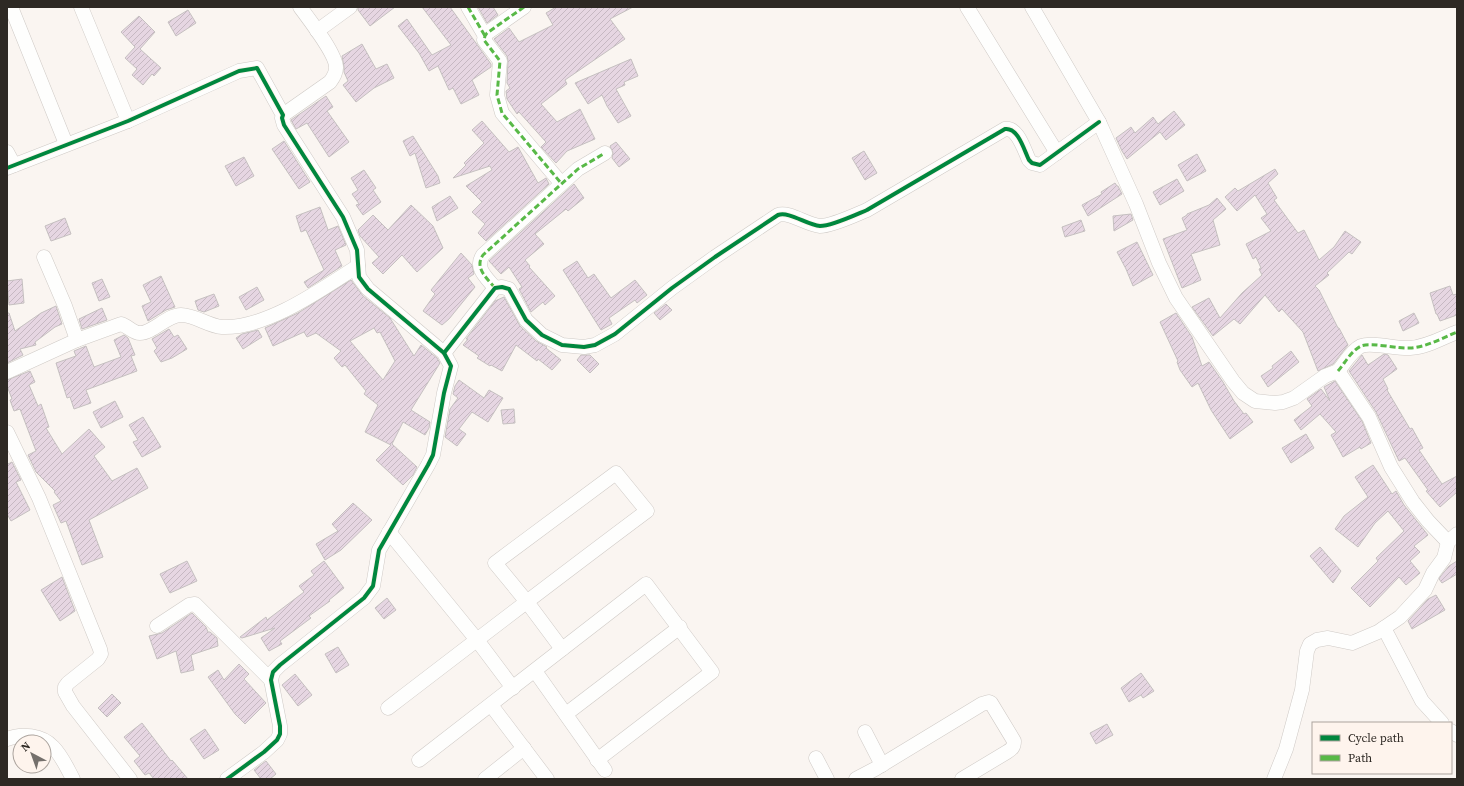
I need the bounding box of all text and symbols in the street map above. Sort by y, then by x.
legend [1312,722,1452,774]
text: Cycle path [1348,730,1404,746]
north arrow [12,734,52,774]
text: N [18,739,34,755]
text: Path [1348,750,1372,766]

